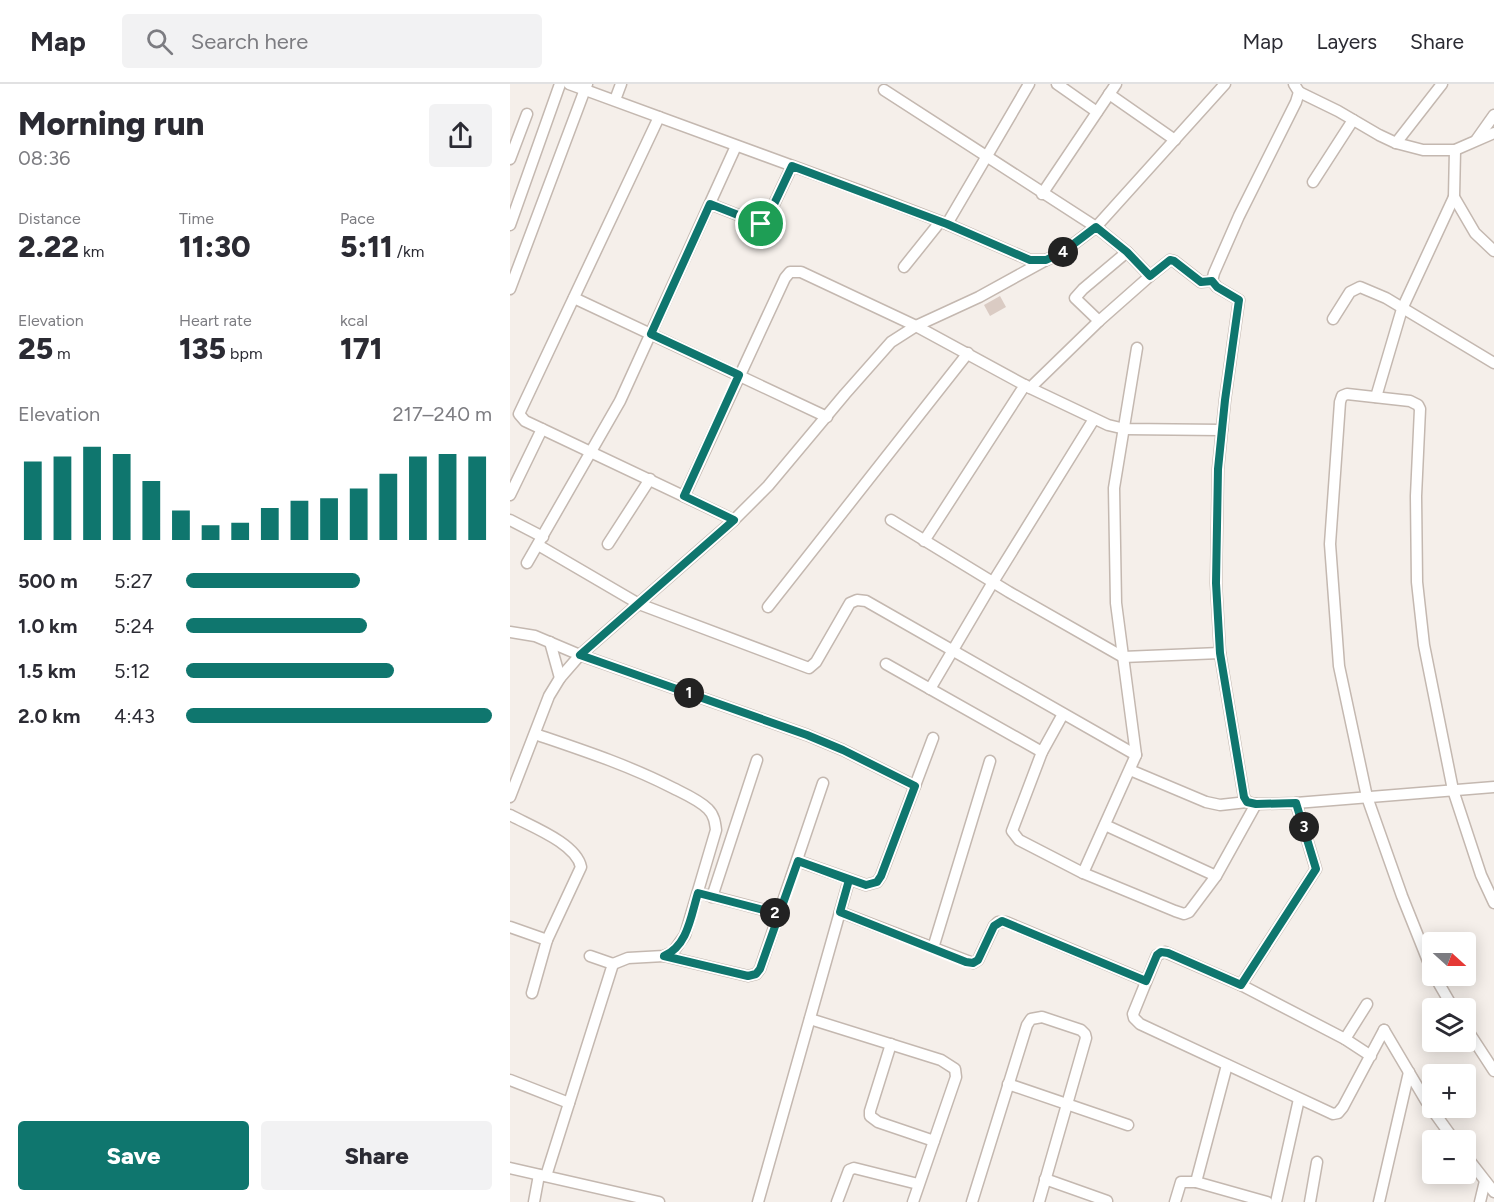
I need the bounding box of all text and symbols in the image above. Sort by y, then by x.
search box [122,14,542,68]
text: Map [30,24,86,58]
icon: search [143,25,176,58]
text: Search here [191,28,308,55]
text: Map [1243,29,1283,54]
text: Layers [1316,29,1377,54]
text: Share [1410,29,1464,54]
text: Morning run [18,104,204,143]
button: share [429,104,492,167]
text: 08:36 [18,146,70,170]
pin [735,198,786,249]
icon: arrive [744,207,777,240]
text: Distance [18,209,81,228]
text: Time [179,209,214,228]
text: Pace [340,209,375,228]
text: 2.22 [18,228,79,265]
text: 11:30 [179,228,251,265]
text: 5:11 [340,228,393,265]
pin: 4 [1048,237,1078,267]
text: km [79,242,104,261]
text: /km [393,242,424,261]
text: 4 [1058,242,1068,261]
text: Elevation [18,311,84,330]
text: Heart rate [179,311,252,330]
text: kcal [340,311,368,330]
text: 25 [18,330,53,367]
text: 135 [179,330,226,367]
text: 171 [340,330,382,367]
text: m [53,344,71,363]
text: bpm [226,344,263,363]
text: Elevation [18,402,100,426]
text: 217–240 m [392,402,492,426]
text: 500 m [18,569,78,593]
text: 5:27 [114,569,152,593]
text: 1.0 km [18,614,77,638]
text: 5:24 [114,614,154,638]
text: 1.5 km [18,659,76,683]
text: 5:12 [114,659,150,683]
pin: 1 [674,678,704,708]
text: 1 [686,683,692,702]
text: 2.0 km [18,704,80,728]
text: 4:43 [114,704,155,728]
pin: 3 [1289,812,1319,842]
text: 3 [1300,817,1308,836]
pin: 2 [760,898,790,928]
text: 2 [770,903,780,922]
north arrow [1422,932,1476,986]
map controls [1422,932,1476,1184]
button: layers [1422,998,1476,1052]
button: + [1422,1064,1476,1118]
button: Save [18,1121,249,1190]
button: Share [261,1121,492,1190]
button: − [1422,1130,1476,1184]

